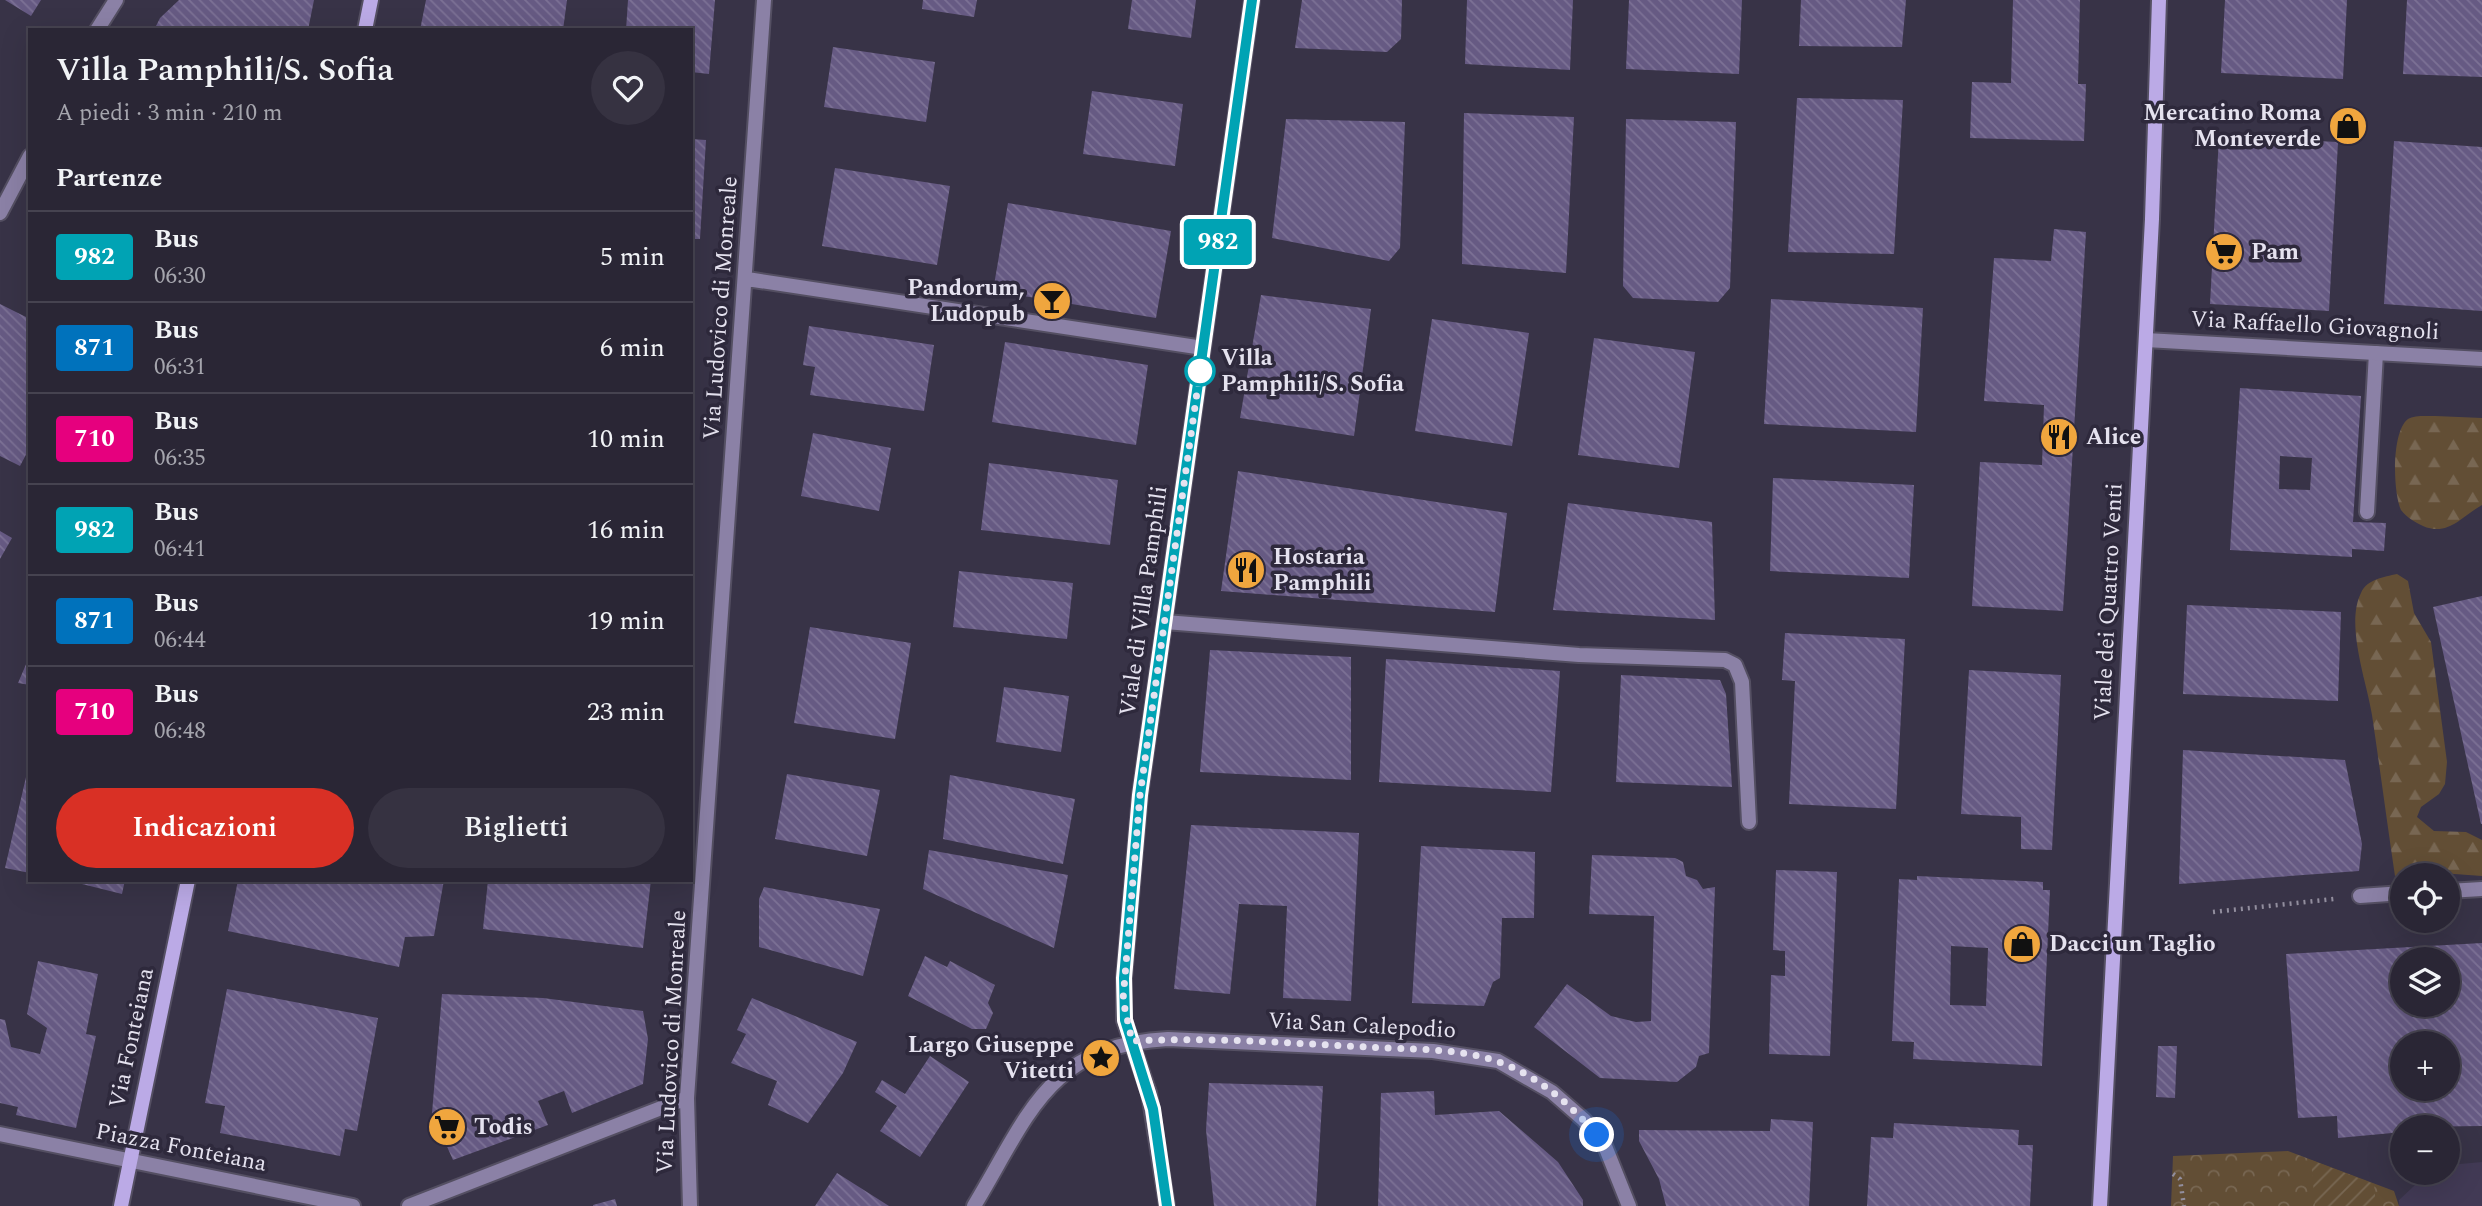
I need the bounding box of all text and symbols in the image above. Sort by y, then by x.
text: Villa Pamphili/S. Sofia [56,45,394,95]
button: heart [591,51,665,125]
text: A piedi · 3 min · 210 m [56,96,282,131]
place label: Mercatino Roma Monteverde [2143,96,2321,157]
shop icon: Mercatino Roma Monteverde [2327,105,2369,147]
text: Partenze [56,158,163,198]
street label: Via Ludovico di Monreale [694,175,748,441]
text: Bus [154,219,199,259]
line badge: 982 [1178,219,1258,265]
text: 982 [1198,224,1238,260]
supermarket icon: Pam [2203,231,2245,273]
place label: Pam [2251,235,2299,270]
text: 5 min [600,237,665,277]
text: 982 [74,239,115,275]
text: 06:30 [154,259,206,294]
place label: Pandorum, Ludopub [907,271,1025,332]
bar icon: Pandorum, Ludopub [1031,280,1073,322]
street label: Via Raffaello Giovagnoli [2190,302,2440,350]
text: Bus [154,310,199,350]
text: 6 min [600,328,665,368]
text: 871 [74,330,115,366]
place label: Villa Pamphili/S. Sofia [1221,341,1404,402]
text: 06:31 [154,350,206,385]
marker: Villa Pamphili/S. Sofia [1185,356,1215,386]
text: Bus [154,401,199,441]
restaurant icon: Alice [2038,416,2080,458]
text: 10 min [587,419,665,459]
place label: Alice [2086,420,2141,455]
text: 710 [74,421,115,457]
text: 06:35 [154,441,206,476]
street label: Viale dei Quattro Venti [2085,482,2133,722]
street label: Viale di Villa Pamphili [1111,484,1177,718]
text: Bus [154,492,199,532]
text: 16 min [587,510,665,550]
text: 982 [74,512,115,548]
text: 06:41 [154,532,206,567]
place label: Hostaria Pamphili [1273,540,1372,601]
restaurant icon: Hostaria Pamphili [1225,549,1267,591]
text: Bus [154,583,199,623]
text: 19 min [587,601,665,641]
text: 871 [74,603,115,639]
text: 06:44 [154,623,206,658]
text: Bus [154,674,199,714]
text: 23 min [587,692,665,732]
text: 710 [74,694,115,730]
text: 06:48 [154,714,206,749]
button: Indicazioni [56,788,354,868]
button: Biglietti [368,788,665,868]
map controls [2390,863,2460,1185]
button: locate [2390,863,2460,933]
street label: Via Ludovico di Monreale [648,909,696,1175]
shop icon: Dacci un Taglio [2001,923,2043,965]
place label: Dacci un Taglio [2049,927,2216,962]
button: layers [2390,947,2460,1017]
street label: Via Fonteiana [100,965,164,1111]
street label: Via San Calepodio [1267,1004,1457,1048]
place label: Largo Giuseppe Vitetti [908,1028,1074,1089]
button: + [2390,1031,2460,1101]
place icon: Largo Giuseppe Vitetti [1080,1037,1122,1079]
supermarket icon: Todis [426,1106,468,1148]
place label: Todis [474,1110,533,1145]
street label: Piazza Fonteiana [92,1114,270,1182]
button: − [2390,1115,2460,1185]
your location [1579,1117,1614,1152]

